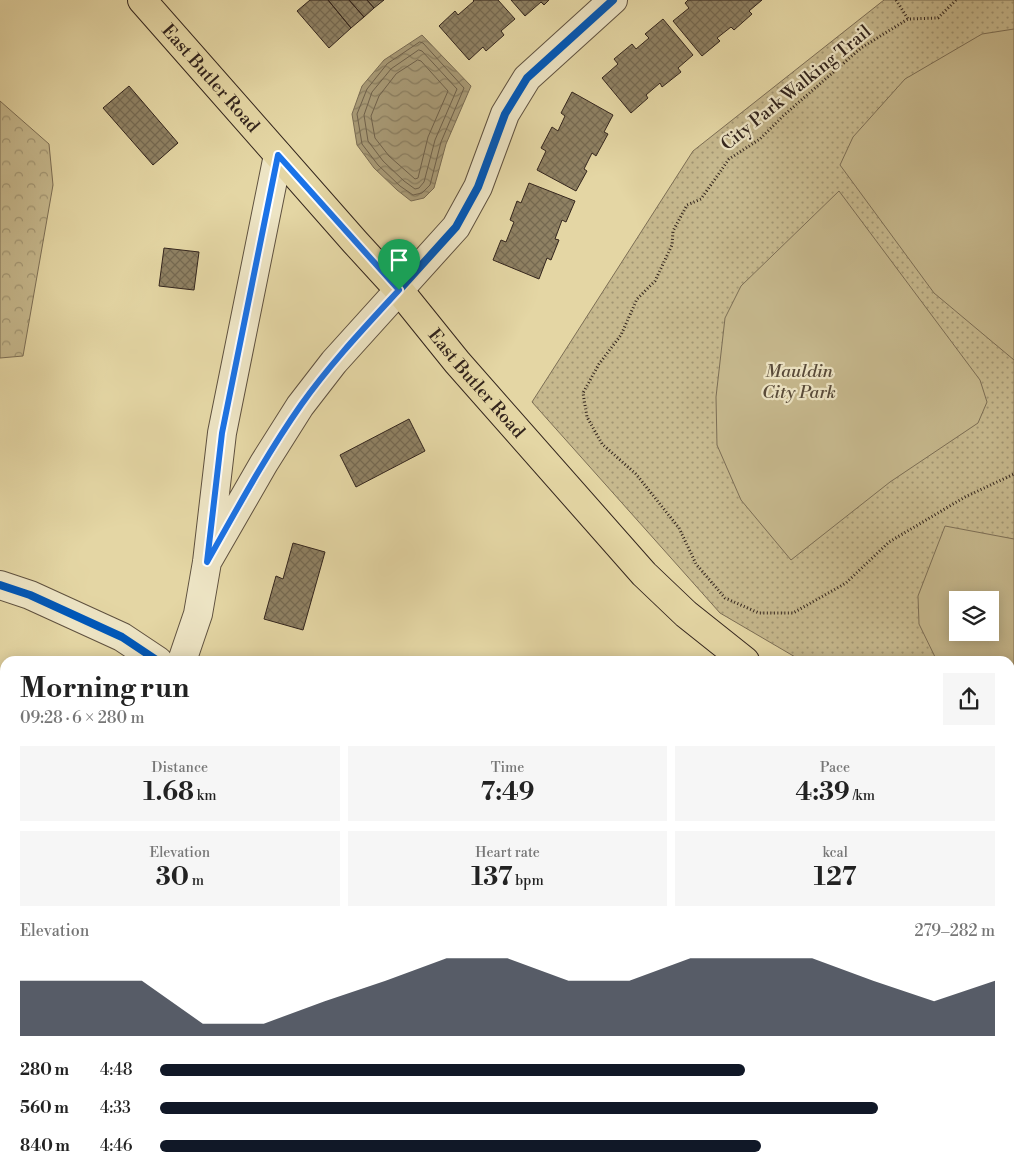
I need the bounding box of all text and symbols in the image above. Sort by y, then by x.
street label: East Butler Road [157,19,265,138]
street label: City Park Walking Trail [716,20,876,156]
pin [378,239,420,290]
icon: arrive [385,246,413,274]
street label: East Butler Road [423,324,531,443]
park label: Mauldin City Park [762,360,836,404]
map controls [949,591,999,641]
button: layers [949,591,999,641]
text: Morning run [20,671,189,706]
button: share [943,673,995,725]
text: 09:28 · 6 × 280 m [20,708,144,728]
text: Distance [152,759,208,777]
text: Time [491,759,524,777]
text: Pace [820,759,850,777]
text: 1.68 [143,777,194,808]
text: 7:49 [480,777,535,808]
text: 4:39 [795,777,850,808]
text: km [194,787,216,805]
text: /km [850,787,875,805]
text: Elevation [150,844,210,862]
text: Heart rate [475,844,540,862]
text: kcal [822,844,848,862]
text: 30 [156,862,189,893]
text: 137 [471,862,512,893]
text: 127 [814,862,857,893]
text: m [189,872,204,890]
text: bpm [512,872,544,890]
text: Elevation [20,921,89,941]
text: 279–282 m [914,921,995,941]
text: 280 m [20,1060,69,1080]
text: 4:48 [100,1060,132,1080]
text: 560 m [20,1098,69,1118]
text: 4:33 [100,1098,131,1118]
text: 840 m [20,1136,70,1156]
text: 4:46 [100,1136,132,1156]

